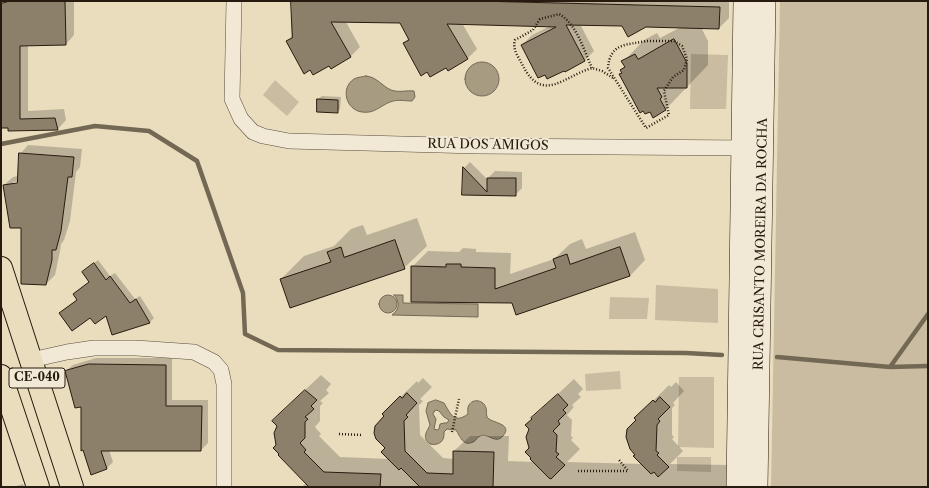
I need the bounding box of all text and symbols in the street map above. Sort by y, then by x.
street label: RUA CRISANTO MOREIRA DA ROCHA [751,118,771,370]
street label: RUA DOS AMIGOS [427,136,549,154]
road number: CE-040 [9,368,65,388]

